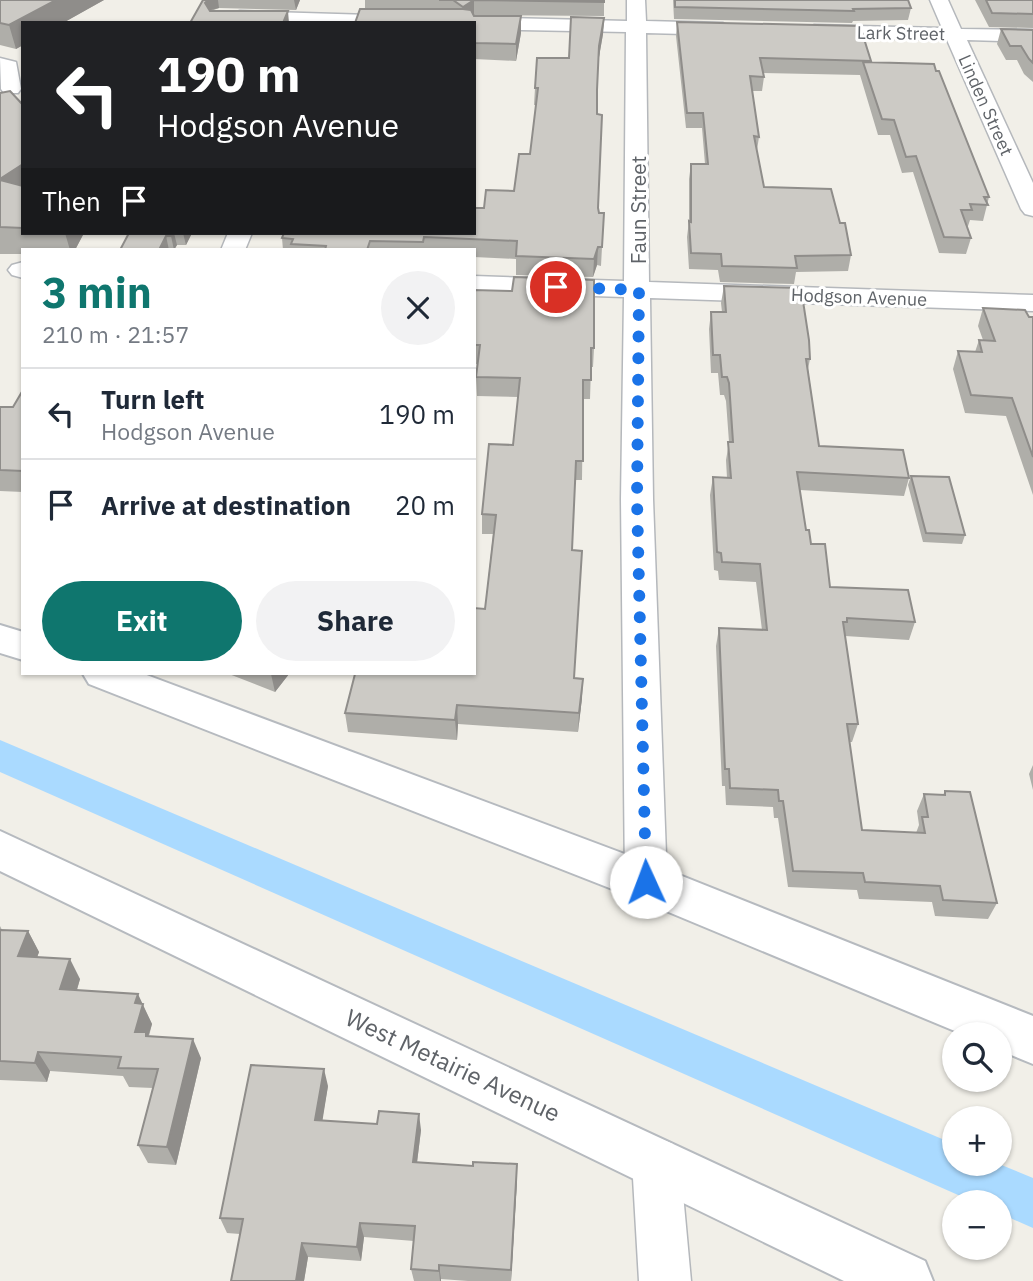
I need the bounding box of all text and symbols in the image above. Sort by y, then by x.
street label: Lark Street [857,21,945,45]
text: 190 m [157,42,301,105]
icon: left [42,49,133,140]
street label: Linden Street [954,51,1018,159]
text: Hodgson Avenue [157,104,399,146]
street label: Faun Street [624,156,652,264]
icon: arrive [115,182,153,220]
text: Then [42,184,101,218]
pin [526,257,586,317]
text: 3 min [42,265,152,320]
icon: arrive [537,268,575,306]
button: close [381,271,455,345]
street label: Hodgson Avenue [791,283,928,311]
text: 210 m · 21:57 [42,319,189,349]
text: Turn left [101,382,204,416]
icon: left [42,395,80,433]
text: 190 m [379,397,455,431]
text: Hodgson Avenue [101,416,275,446]
icon: arrive [42,486,80,524]
text: Arrive at destination [101,488,351,522]
text: 20 m [395,488,455,522]
button: Exit [42,581,242,661]
button: Share [256,581,455,661]
position arrow [609,845,683,919]
street label: West Metairie Avenue [340,1001,566,1129]
map controls [942,1022,1012,1260]
button: search [942,1022,1012,1092]
button: + [942,1106,1012,1176]
button: − [942,1190,1012,1260]

